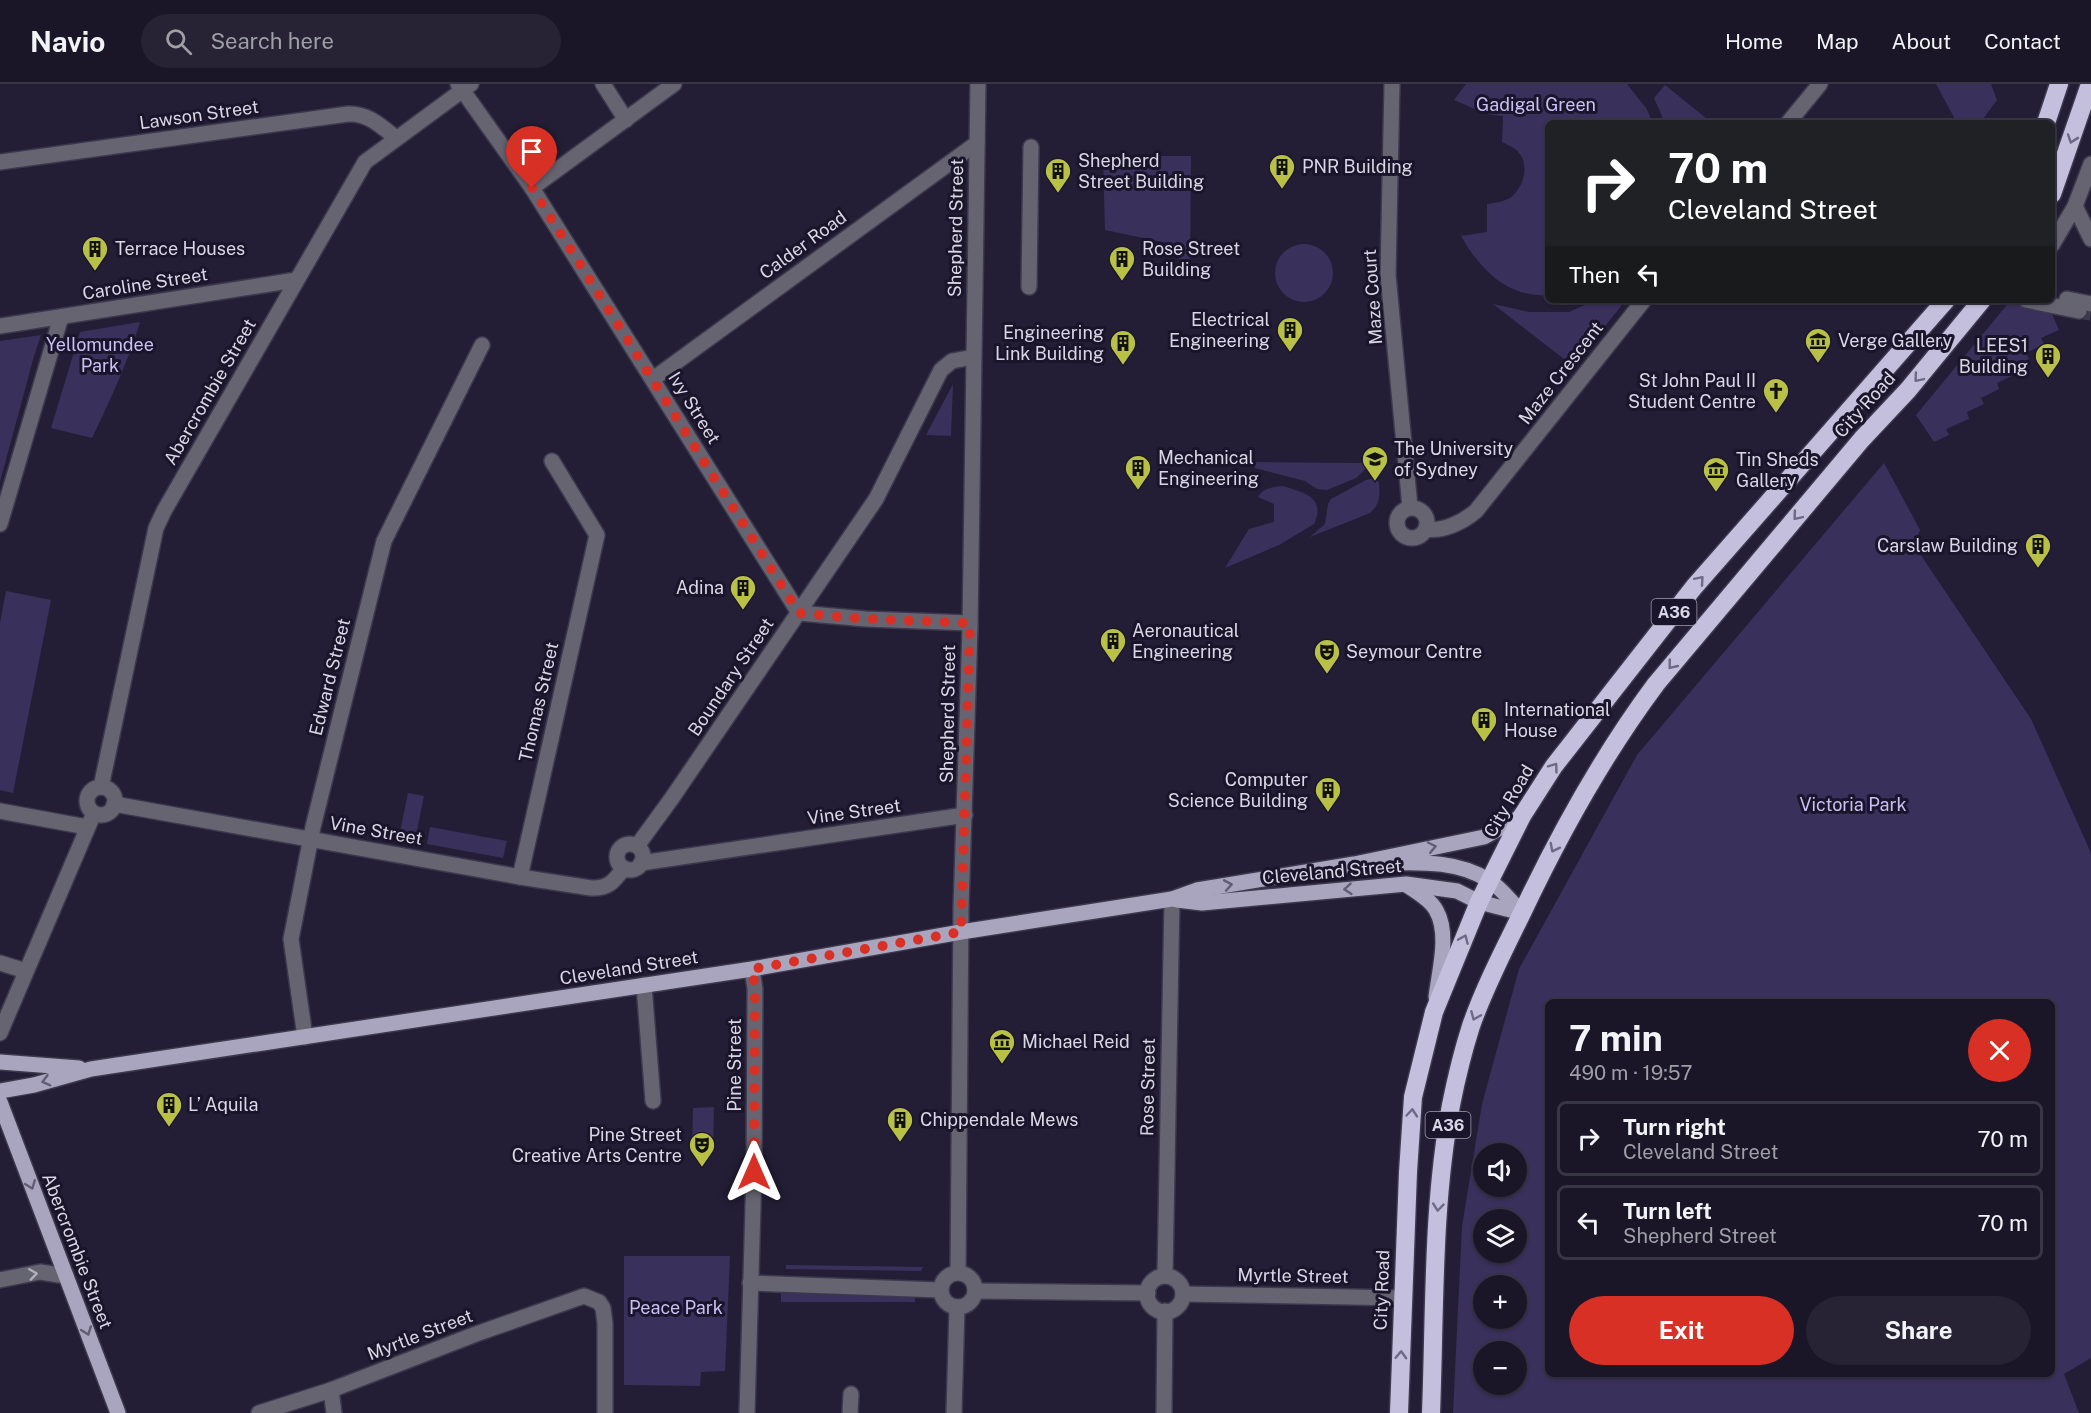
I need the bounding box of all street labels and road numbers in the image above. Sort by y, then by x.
street label: Lawson Street [138,96,260,133]
street label: Shepherd Street [944,159,967,297]
street label: Calder Road [755,206,850,283]
street label: Maze Court [1359,249,1386,346]
street label: Caroline Street [81,263,209,304]
street label: Abercrombie Street [159,315,260,469]
street label: Maze Crescent [1514,317,1607,428]
street label: Ivy Street [664,368,725,448]
street label: City Road [1830,368,1899,442]
road number: A36 [1652,599,1696,625]
street label: Boundary Street [683,614,778,740]
street label: Edward Street [305,616,354,738]
street label: Thomas Street [514,640,563,764]
street label: Shepherd Street [936,645,959,783]
street label: City Road [1479,761,1538,841]
street label: Vine Street [806,795,902,828]
street label: Vine Street [328,812,424,849]
street label: Cleveland Street [1261,855,1403,888]
street label: Cleveland Street [558,946,700,989]
street label: Pine Street [724,1018,745,1112]
street label: Rose Street [1136,1038,1159,1136]
road number: A36 [1426,1112,1470,1138]
street label: Abercrombie Street [38,1170,117,1332]
street label: City Road [1370,1249,1393,1331]
street label: Myrtle Street [1237,1264,1349,1287]
street label: Myrtle Street [364,1305,476,1364]

